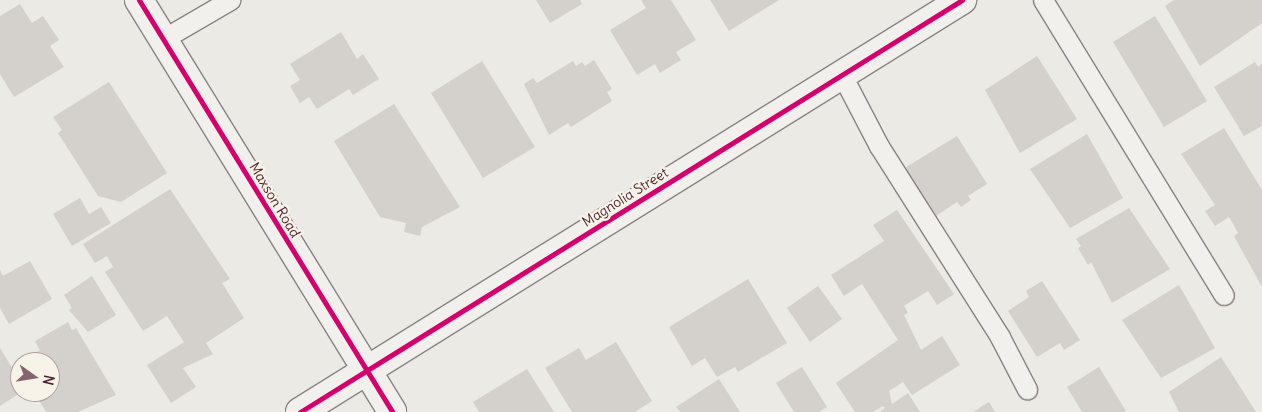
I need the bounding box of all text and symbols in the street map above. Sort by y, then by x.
street label: Maxson Road [246,159,304,241]
street label: Magnolia Street [579,164,671,230]
north arrow [10,352,60,402]
text: N [39,373,59,387]

